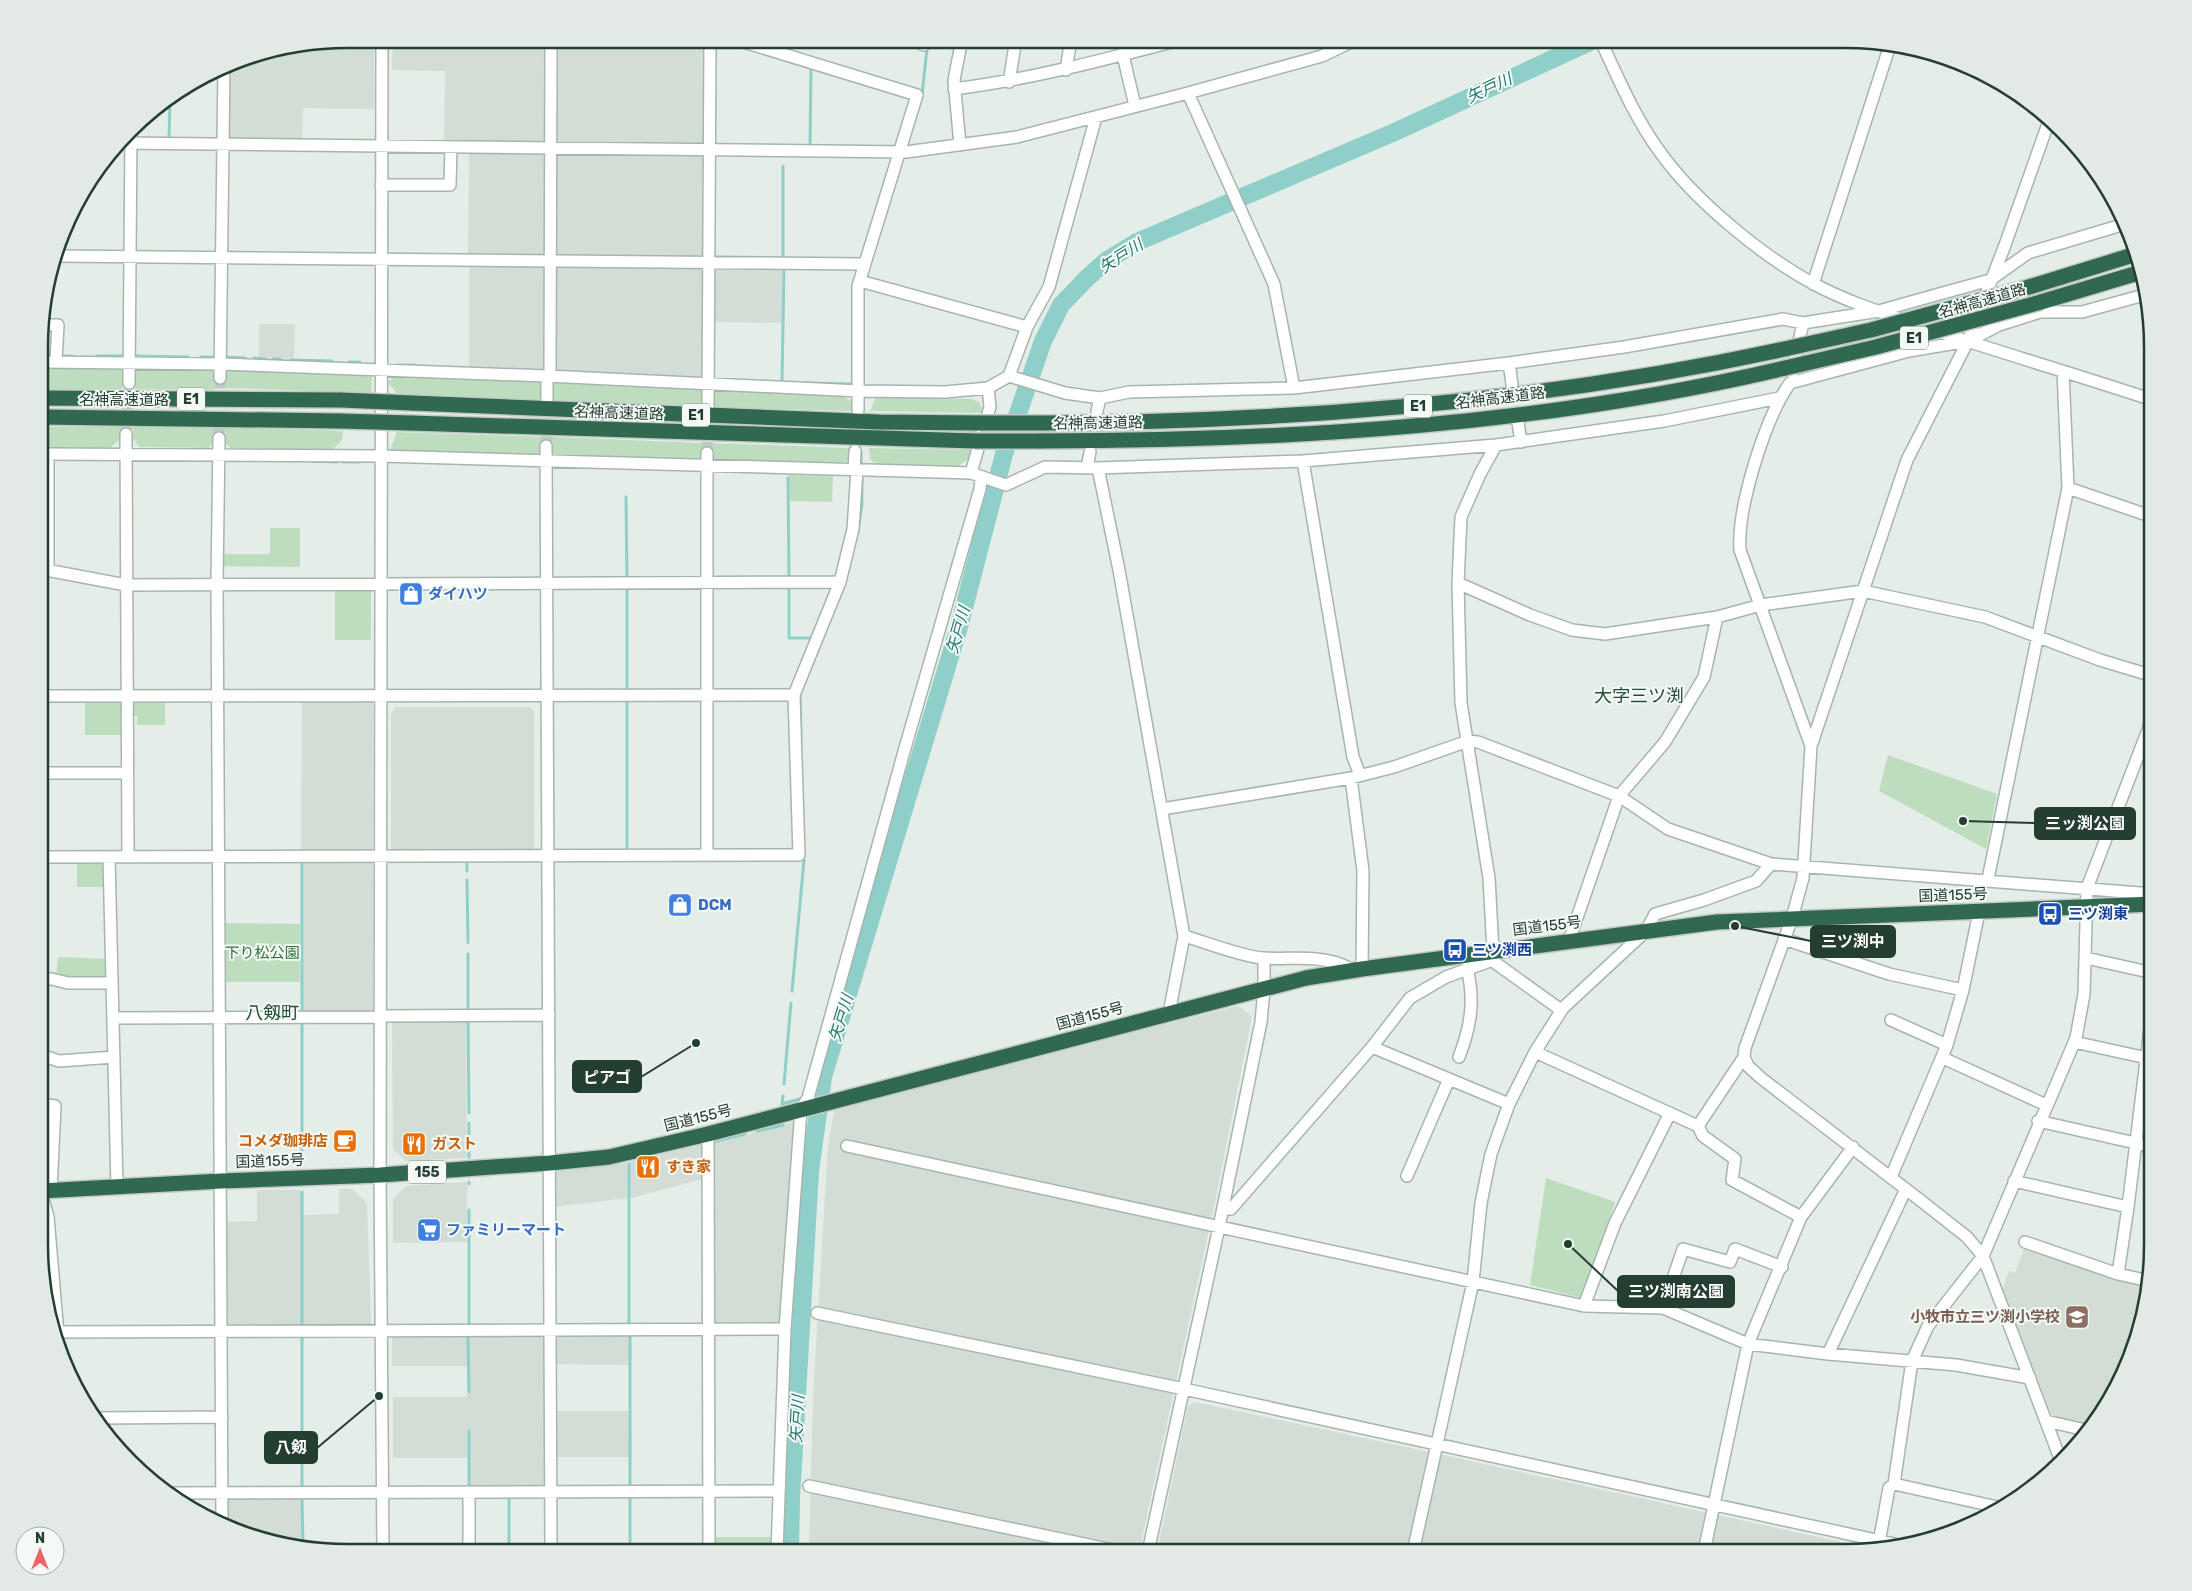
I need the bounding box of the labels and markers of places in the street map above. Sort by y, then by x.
shop icon: ダイハツ [398,581,424,607]
place label: ダイハツ [428,585,488,603]
callout: 三ッ渕公園 [2035,808,2135,839]
shop icon: DCM [667,892,693,918]
place label: DCM [698,896,732,914]
bus stop icon: 三ツ渕東 [2037,901,2063,927]
place label: 三ツ渕東 [2068,905,2128,923]
callout: 三ツ渕中 [1811,926,1895,957]
bus stop icon: 三ツ渕西 [1442,937,1468,963]
place label: 三ツ渕西 [1472,941,1532,959]
callout: ピアゴ [573,1061,641,1092]
cafe icon: コメダ珈琲店 [332,1128,358,1154]
restaurant icon: ガスト [401,1131,427,1157]
place label: コメダ珈琲店 [238,1132,328,1150]
place label: ガスト [432,1135,477,1153]
restaurant icon: すき家 [635,1154,661,1180]
place label: すき家 [666,1158,711,1176]
supermarket icon: ファミリーマート [416,1217,442,1243]
place label: ファミリーマート [446,1221,566,1239]
callout: 三ツ渕南公園 [1618,1276,1734,1307]
school or university icon: 小牧市立三ツ渕小学校 [2064,1304,2090,1330]
place label: 小牧市立三ツ渕小学校 [1910,1308,2060,1326]
callout: 八剱 [265,1432,317,1463]

